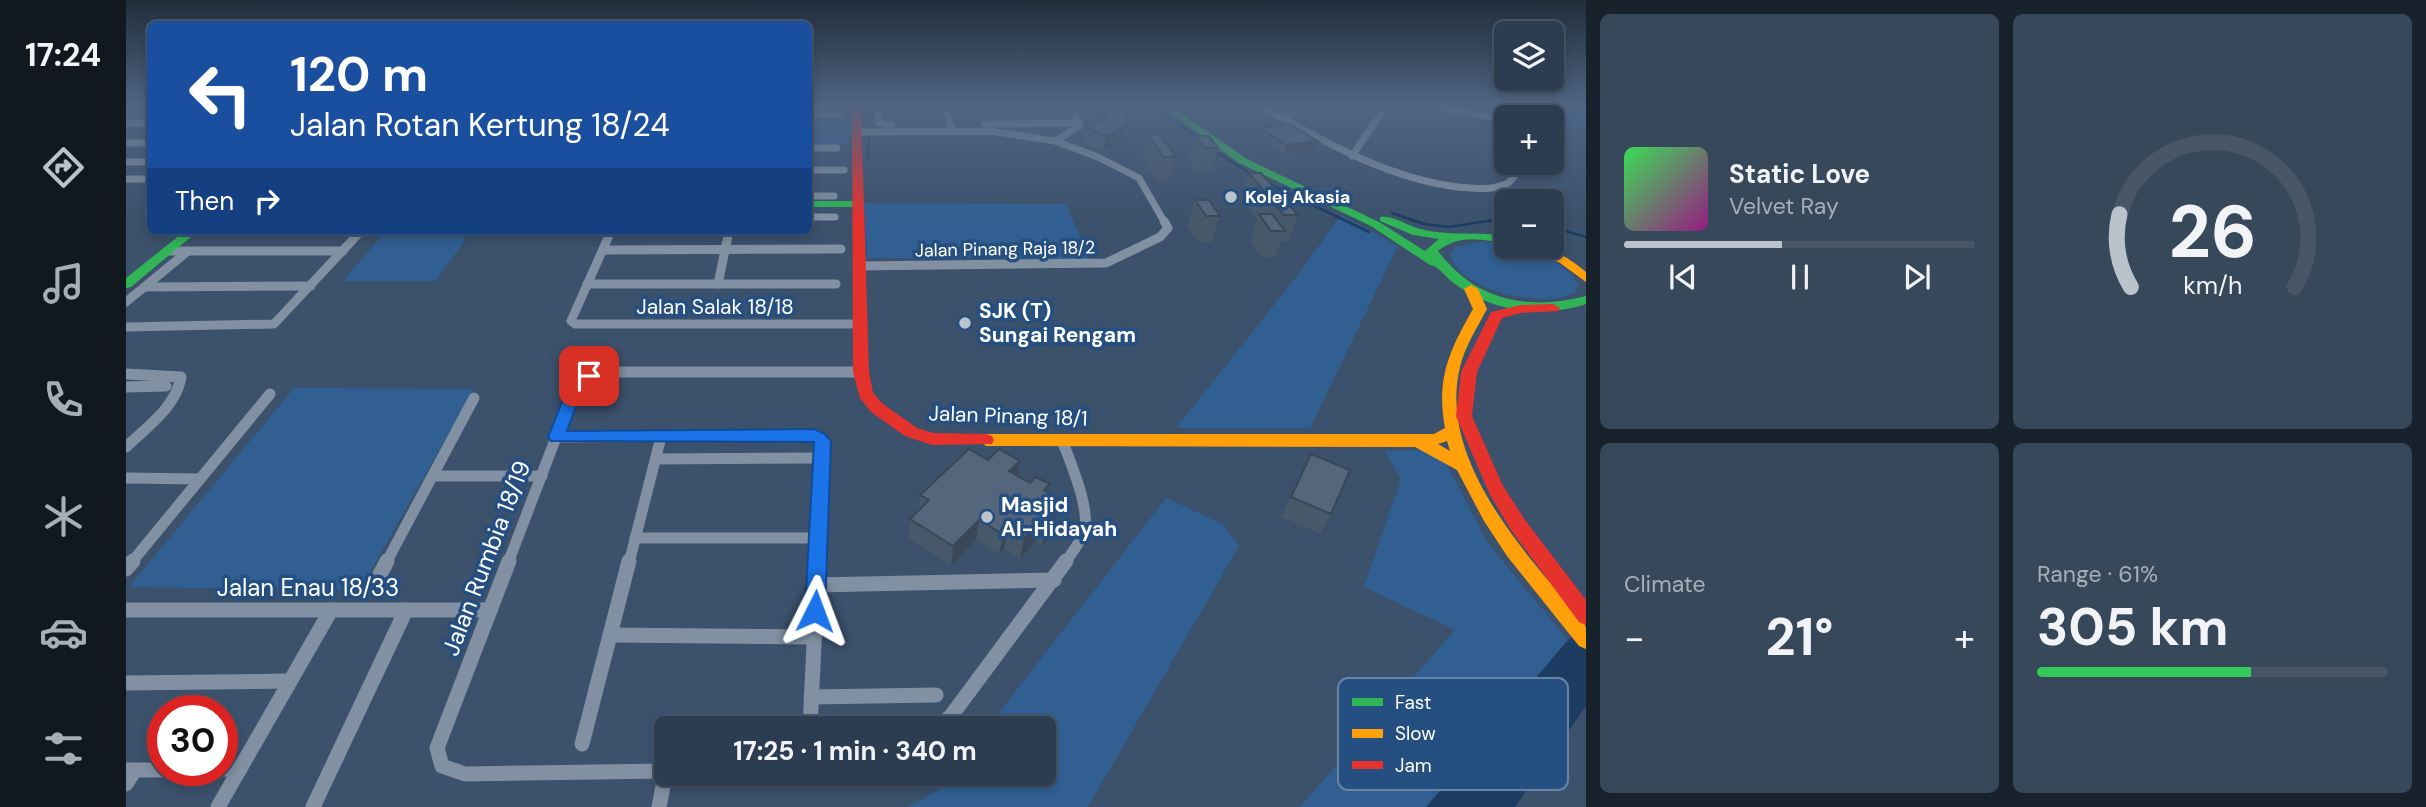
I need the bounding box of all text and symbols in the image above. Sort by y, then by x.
map controls [1494,21,1564,259]
button: layers [1494,21,1564,91]
text: 17:24 [25,34,101,76]
text: 120 m [290,42,428,106]
icon: left [175,49,266,140]
text: Jalan Rotan Kertung 18/24 [290,104,670,146]
button: + [1494,105,1564,175]
icon: directions [39,143,88,192]
text: Static Love [1729,157,1870,191]
icon: right [248,182,286,220]
text: Then [175,184,234,218]
place label: Kolej Akasia [1245,185,1350,209]
text: 26 [2168,186,2257,281]
marker: Kolej Akasia [1223,189,1239,205]
button: − [1494,189,1564,259]
text: Velvet Ray [1729,191,1839,221]
street label: Jalan Pinang Raja 18/2 [915,235,1095,263]
icon: previous [1664,258,1702,296]
icon: pause [1781,258,1819,296]
icon: next [1898,258,1936,296]
icon: music [39,259,88,308]
text: km/h [2183,269,2242,302]
street label: Jalan Salak 18/18 [636,293,794,321]
place label: SJK (T) Sungai Rengam [979,297,1136,349]
marker: SJK (T) Sungai Rengam [957,315,973,331]
pin [559,346,619,406]
icon: arrive [570,357,608,395]
icon: phone [39,375,88,424]
street label: Jalan Pinang 18/1 [928,399,1088,433]
street label: Jalan Rumbia 18/19 [435,456,537,660]
place label: Masjid Al-Hidayah [1001,491,1117,543]
icon: climate [39,492,88,541]
marker: Masjid Al-Hidayah [979,509,995,525]
text: Range · 61% [2037,559,2158,589]
text: Climate [1624,569,1706,599]
street label: Jalan Enau 18/33 [217,572,399,603]
position arrow [778,574,852,648]
text: 305 km [2037,593,2229,661]
text: 21° [1766,603,1833,671]
icon: car [39,608,88,657]
text: − [1624,613,1645,663]
text: + [1954,613,1975,663]
legend [1338,678,1568,790]
text: Fast [1395,690,1431,715]
speed limit sign: 30 [147,695,238,786]
text: Slow [1395,721,1436,746]
icon: filters [39,724,88,773]
text: 17:25 · 1 min · 340 m [733,734,977,768]
text: Jam [1395,753,1432,778]

